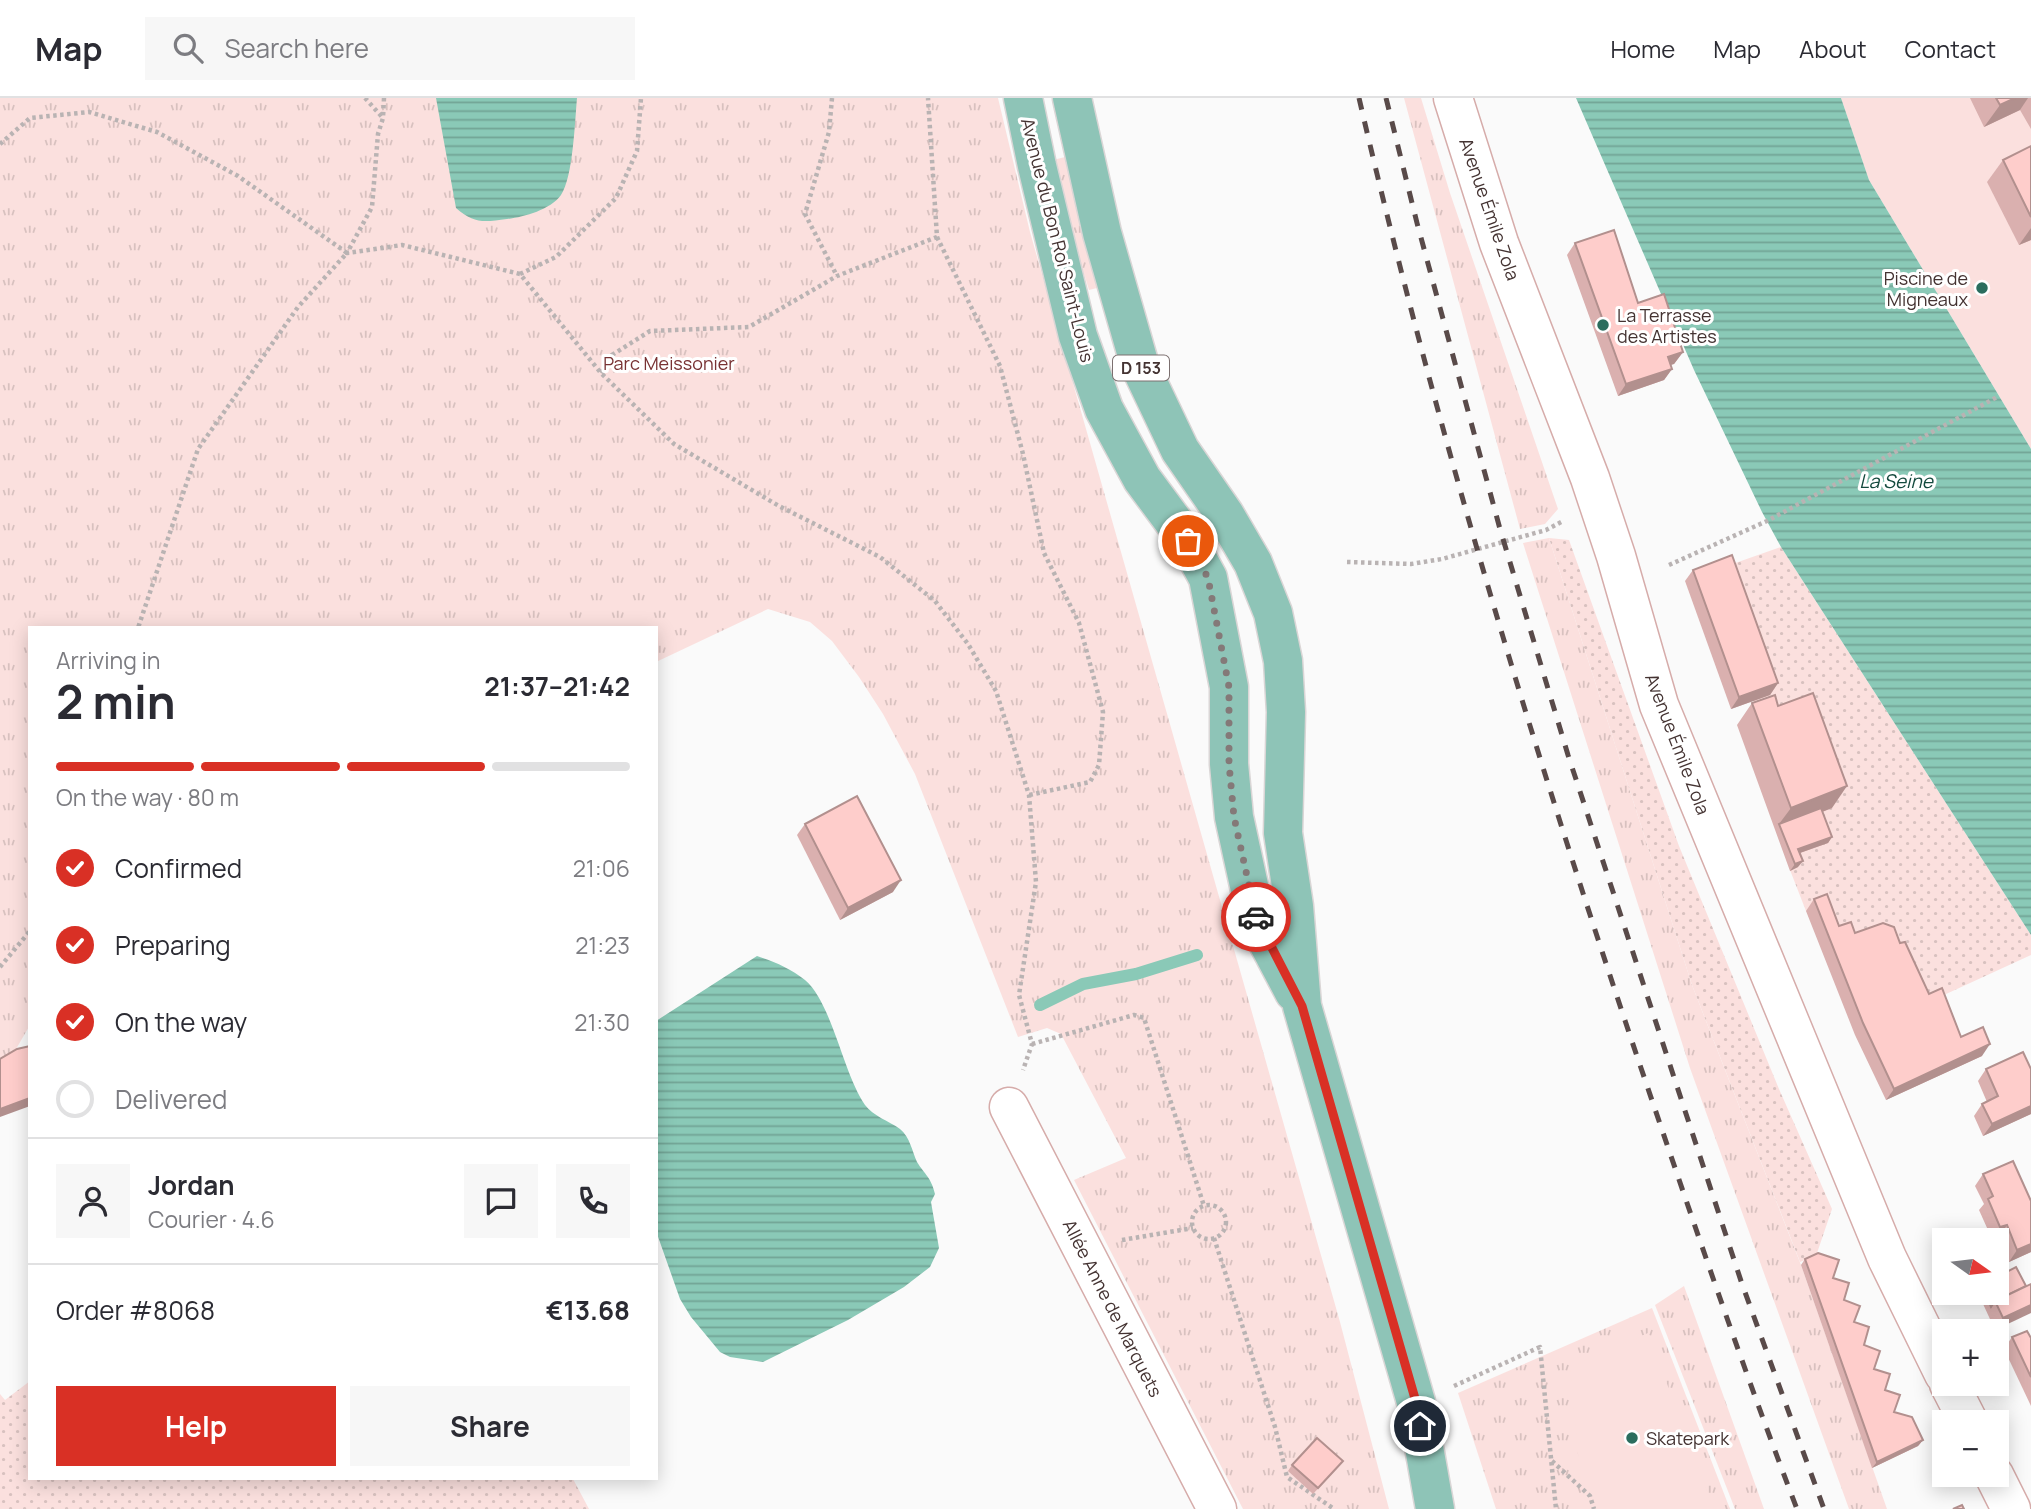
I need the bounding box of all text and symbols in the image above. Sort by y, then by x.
search box [145,17,635,80]
text: Map [35,26,103,71]
icon: search [169,29,207,67]
text: Search here [225,30,369,66]
text: Home [1610,32,1675,65]
text: Map [1713,32,1761,65]
text: About [1799,32,1867,65]
text: Contact [1905,32,1996,65]
street label: Avenue du Bon Roi Saint-Louis [1016,115,1100,365]
street label: Avenue Émile Zola [1454,135,1526,283]
place label: Piscine de Migneaux [1884,266,1969,311]
marker: Piscine de Migneaux [1974,280,1990,296]
place label: La Terrasse des Artistes [1617,303,1717,348]
marker: La Terrasse des Artistes [1595,317,1611,333]
park label: Parc Meissonier [603,351,735,375]
road number: D 153 [1113,356,1169,380]
water label: La Seine [1859,468,1935,494]
pin [1158,511,1218,571]
icon: bag [1169,522,1207,560]
text: Arriving in [56,644,161,676]
text: 21:37–21:42 [484,668,630,704]
text: 2 min [56,670,176,733]
street label: Avenue Émile Zola [1640,670,1716,818]
text: On the way · 80 m [56,781,239,813]
icon: check [56,849,94,887]
text: Confirmed [115,850,242,886]
text: 21:06 [573,852,630,884]
courier [1221,882,1291,952]
icon: car [1237,898,1275,936]
icon: check [56,926,94,964]
text: Preparing [115,927,231,963]
text: 21:23 [575,929,630,961]
icon: check [56,1003,94,1041]
text: On the way [115,1004,247,1040]
text: 21:30 [574,1006,630,1038]
text: Delivered [115,1081,227,1117]
button: person [56,1164,130,1238]
button: chat [464,1164,538,1238]
button: phone [556,1164,630,1238]
text: Jordan [148,1167,234,1203]
text: Courier · 4.6 [148,1203,275,1235]
street label: Allée Anne de Marquets [1058,1215,1168,1401]
north arrow [1932,1228,2009,1306]
map controls [1932,1228,2009,1487]
text: Order #8068 [56,1292,215,1328]
text: €13.68 [546,1292,630,1328]
button: + [1932,1319,2009,1396]
button: Help [56,1386,336,1466]
button: Share [350,1386,630,1466]
pin [1390,1396,1450,1456]
icon: home [1401,1407,1439,1445]
button: − [1932,1410,2009,1487]
place label: Skatepark [1646,1426,1730,1450]
marker: Skatepark [1624,1430,1640,1446]

